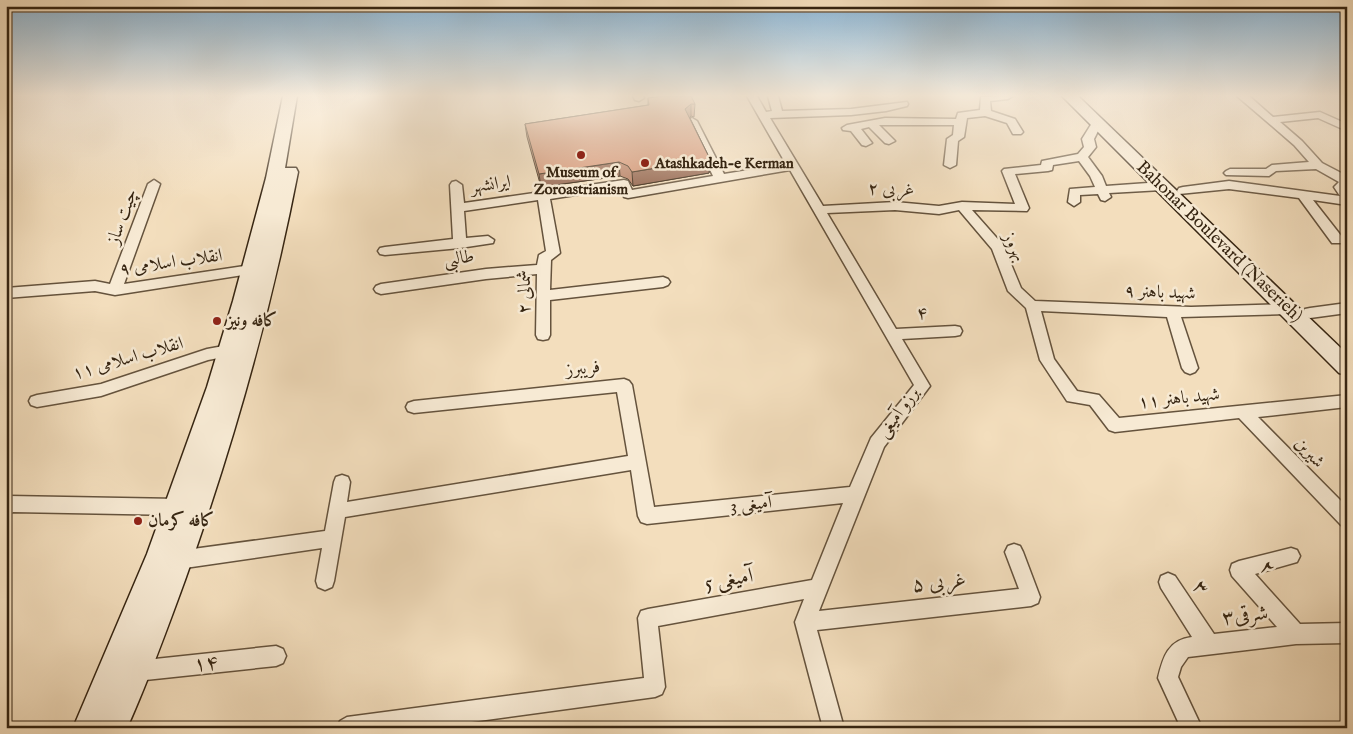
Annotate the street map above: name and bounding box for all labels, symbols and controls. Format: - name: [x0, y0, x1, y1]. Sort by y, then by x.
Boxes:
- marker: Museum of Zoroastrianism: [575, 149, 587, 161]
- place label: Atashkadeh-e Kerman: [654, 154, 794, 173]
- street label: Bahonar Boulevard (Naserieh): [1131, 156, 1307, 328]
- marker: Atashkadeh-e Kerman: [639, 157, 651, 169]
- place label: Museum of Zoroastrianism: [534, 163, 628, 199]
- street label: ایرانشهر: [468, 171, 512, 199]
- street label: ۲ غربی: [867, 178, 915, 202]
- street label: چیت ساز: [102, 186, 144, 250]
- street label: بهروز: [996, 227, 1031, 266]
- street label: انقلاب اسلامی ۹: [118, 244, 224, 282]
- street label: طالبی: [442, 245, 476, 275]
- street label: ۲ شمالی: [514, 270, 537, 314]
- street label: شهید باهنر ۹: [1124, 280, 1196, 306]
- street label: ۴: [916, 302, 928, 326]
- place label: کافه ونیز: [225, 310, 278, 333]
- marker: کافه ونیز: [211, 315, 223, 327]
- street label: انقلاب اسلامی ۱۱: [70, 332, 186, 386]
- street label: فریبرز: [563, 356, 601, 382]
- street label: برزو آمیغی: [873, 383, 925, 443]
- street label: شهید باهنر ۱۱: [1137, 383, 1221, 415]
- street label: شیرین: [1289, 433, 1329, 473]
- street label: آمیغی 3: [729, 491, 775, 519]
- place label: کافه کرمان: [148, 510, 215, 533]
- marker: کافه کرمان: [132, 515, 144, 527]
- street label: ۲: [1253, 555, 1281, 581]
- street label: آمیغی 5: [703, 561, 758, 598]
- street label: ۵ غربی: [911, 567, 967, 599]
- street label: ۳: [1185, 575, 1215, 601]
- street label: شرقی۳: [1220, 600, 1270, 632]
- street label: ۱۴: [192, 649, 220, 679]

